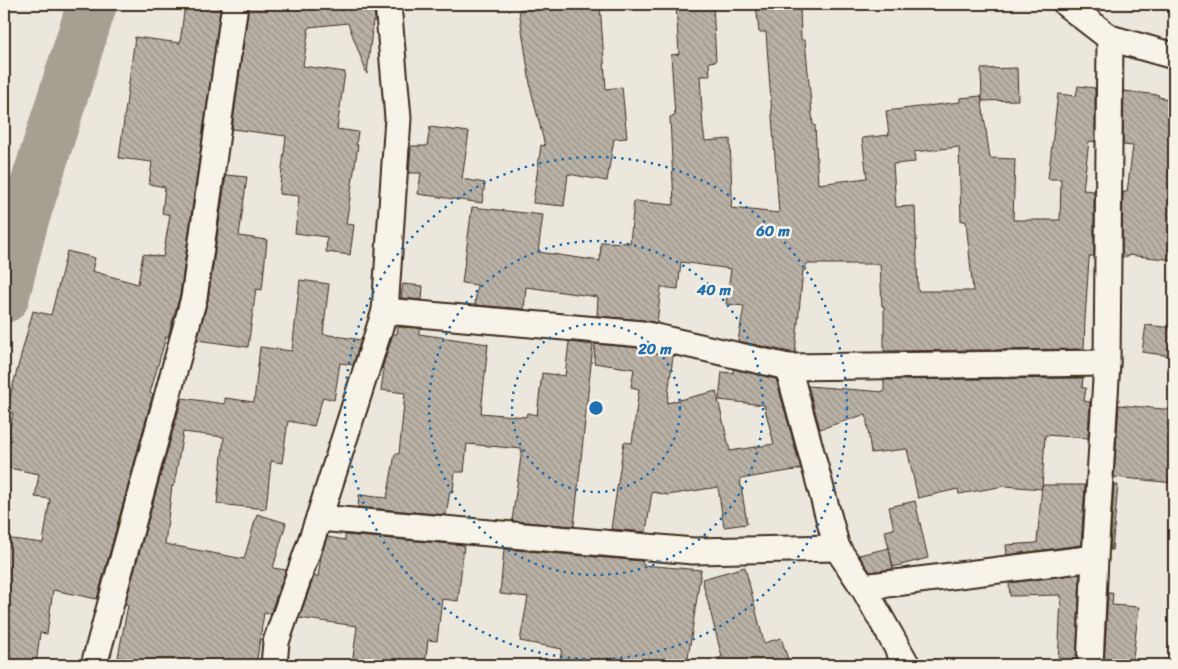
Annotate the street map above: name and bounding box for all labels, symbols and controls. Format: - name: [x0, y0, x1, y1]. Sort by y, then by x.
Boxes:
- text: 60 m: [755, 218, 790, 244]
- text: 40 m: [696, 277, 732, 303]
- text: 20 m: [637, 336, 672, 362]
- centre of rings: [587, 399, 605, 417]

